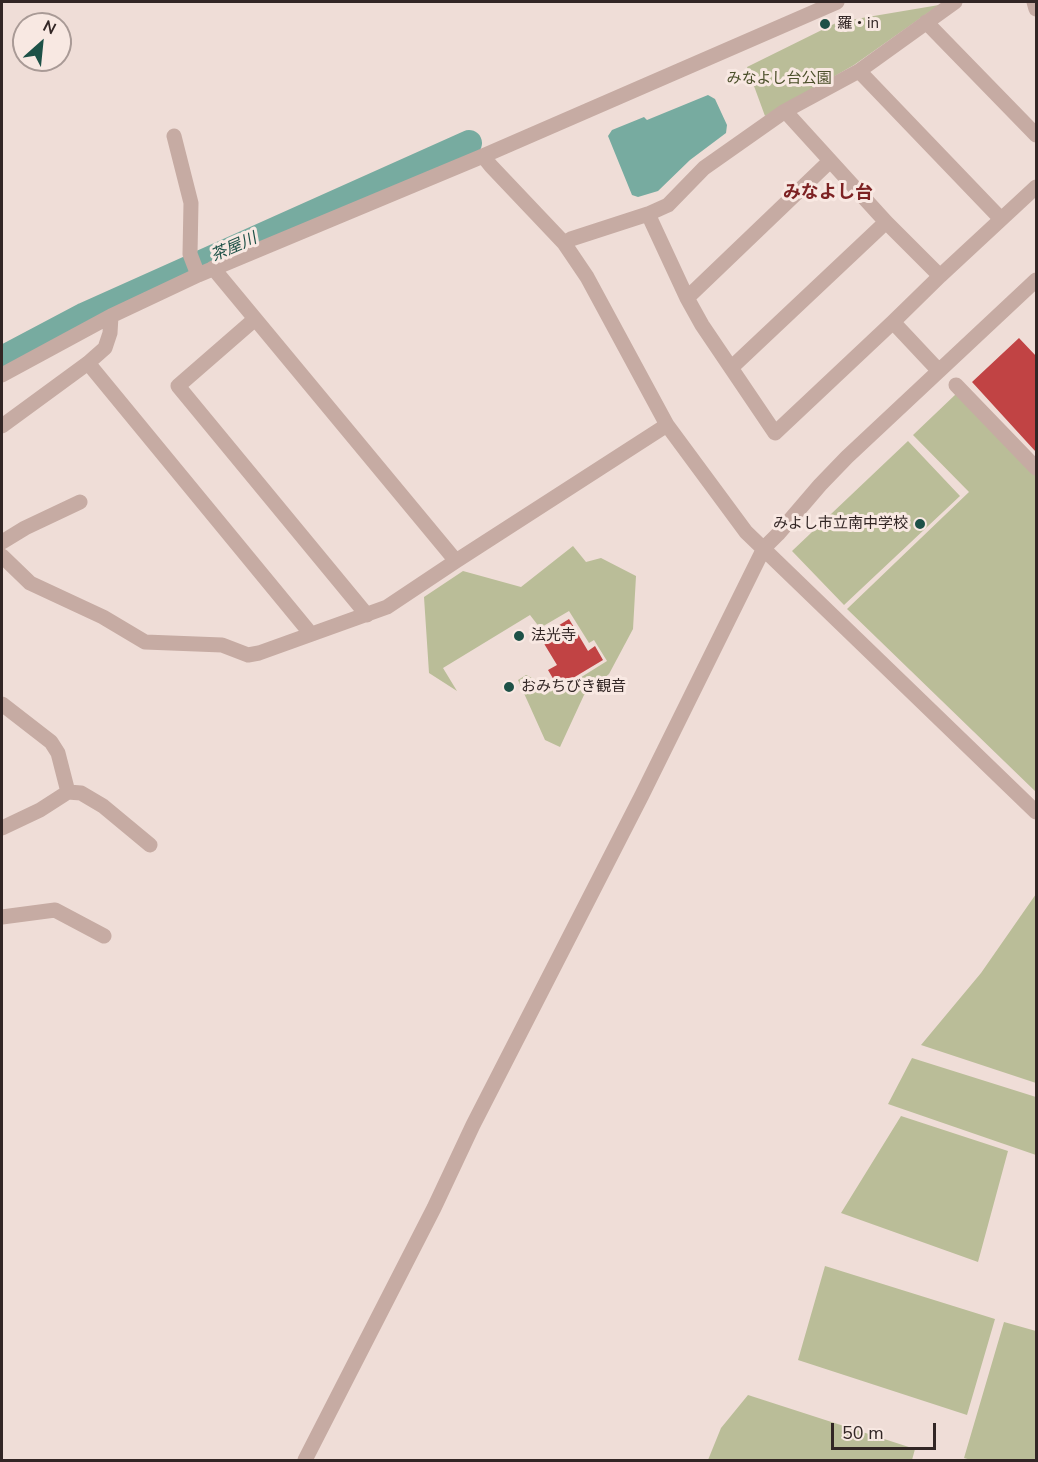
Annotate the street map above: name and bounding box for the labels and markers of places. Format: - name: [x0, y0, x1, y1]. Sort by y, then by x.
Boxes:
- place label: 羅・in: [837, 15, 879, 33]
- marker: 羅・in: [818, 17, 832, 31]
- place label: みよし市立南中学校: [773, 515, 908, 533]
- marker: みよし市立南中学校: [913, 517, 927, 531]
- place label: 法光寺: [531, 627, 576, 645]
- marker: 法光寺: [512, 629, 526, 643]
- place label: おみちびき観音: [521, 678, 626, 696]
- marker: おみちびき観音: [502, 680, 516, 694]

